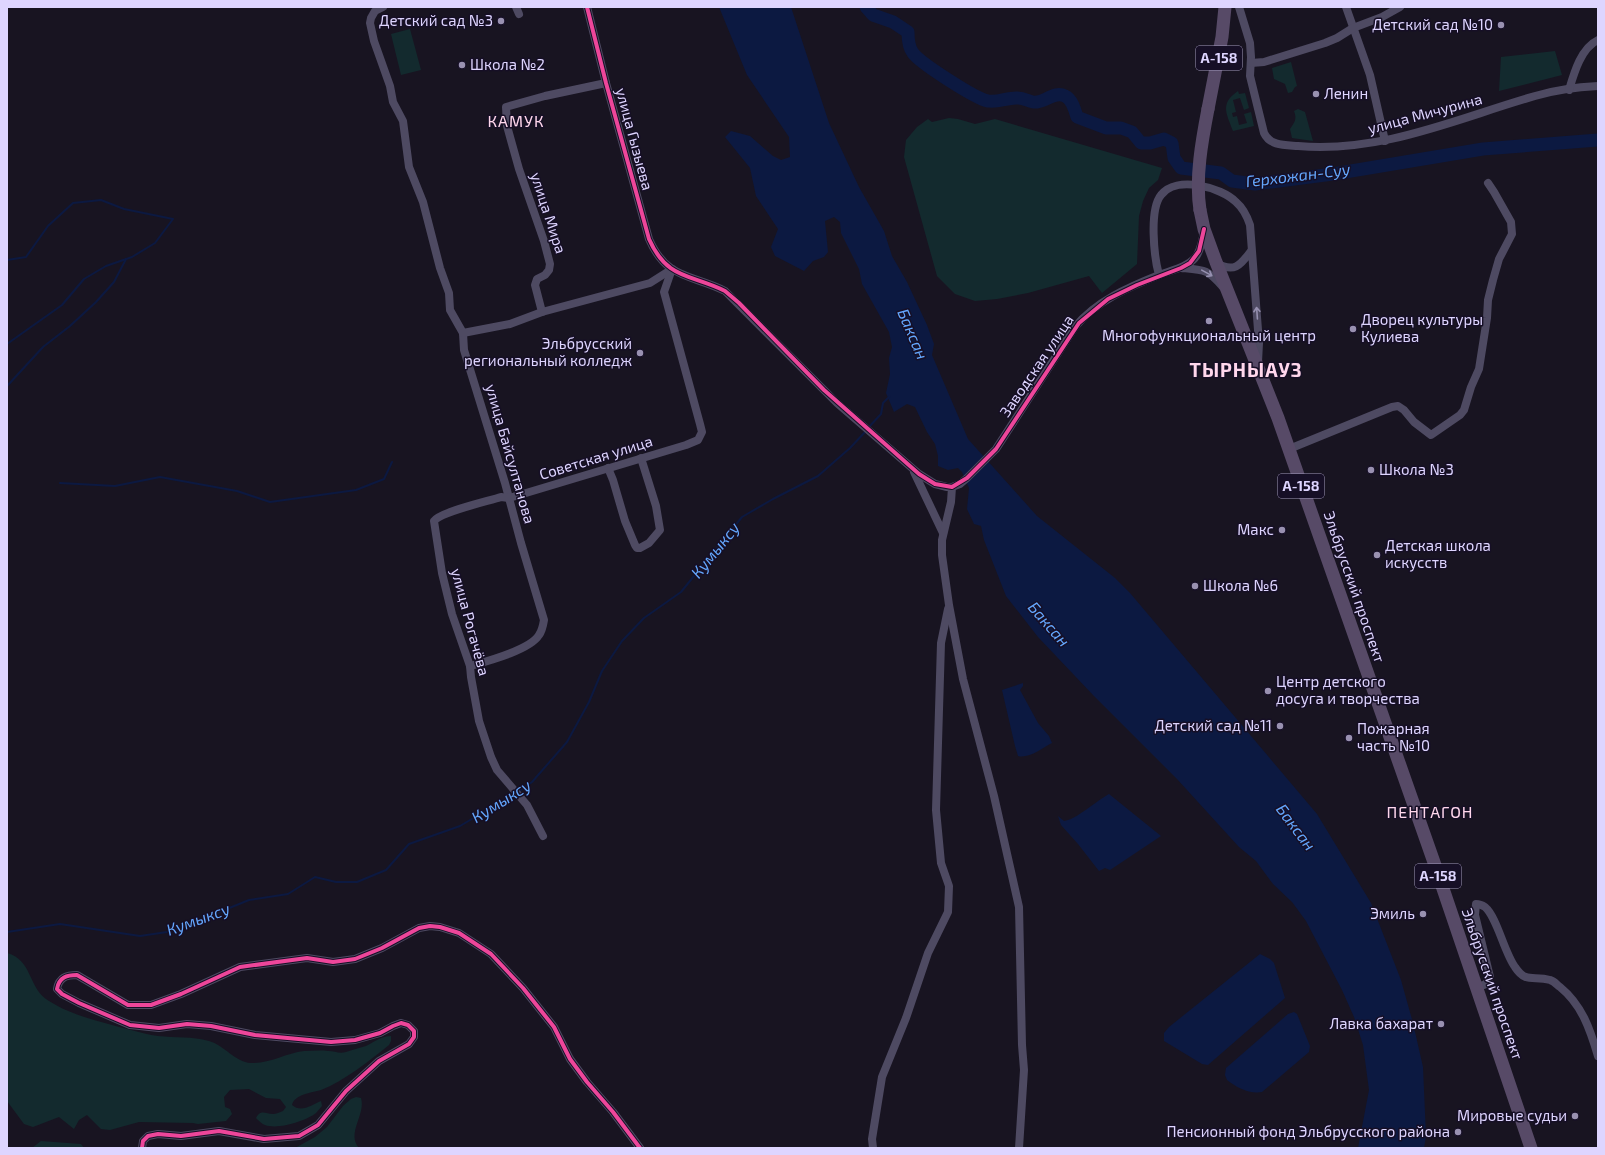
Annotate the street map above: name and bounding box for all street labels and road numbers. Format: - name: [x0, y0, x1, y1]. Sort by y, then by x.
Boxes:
- road number: А-158: [1196, 46, 1242, 70]
- street label: улица Гызыева: [612, 86, 657, 192]
- street label: улица Мичурина: [1366, 89, 1484, 138]
- street label: улица Мира: [526, 170, 571, 256]
- street label: Заводская улица: [995, 311, 1078, 420]
- street label: улица Байсултанова: [481, 382, 539, 526]
- street label: Советская улица: [537, 431, 655, 484]
- road number: А-158: [1278, 474, 1324, 498]
- street label: Эльбрусский проспект: [1320, 509, 1389, 665]
- street label: улица Рогачёва: [447, 566, 494, 678]
- road number: А-158: [1415, 864, 1461, 888]
- street label: Эльбрусский проспект: [1458, 906, 1527, 1062]

